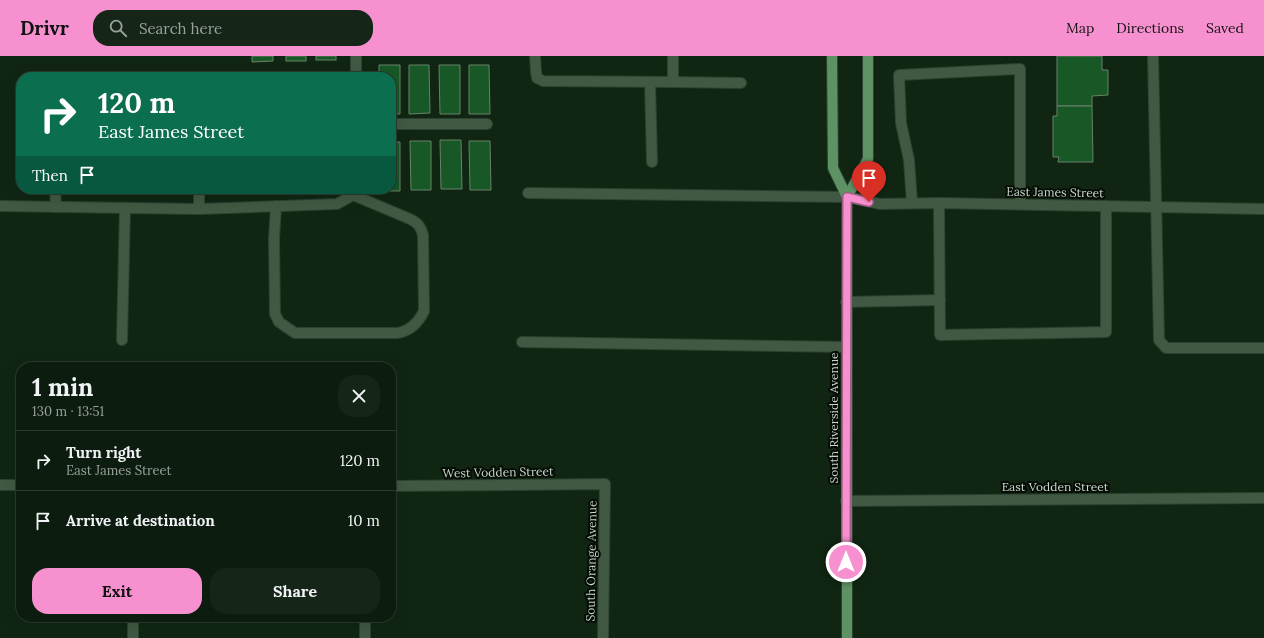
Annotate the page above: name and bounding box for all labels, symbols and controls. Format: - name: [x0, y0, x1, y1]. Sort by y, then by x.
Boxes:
- search box: [93, 10, 373, 46]
- text: Drivr: [20, 16, 69, 40]
- icon: search: [107, 17, 129, 39]
- text: Search here: [139, 19, 222, 38]
- text: Map: [1066, 19, 1094, 37]
- text: Directions: [1116, 19, 1184, 37]
- text: Saved: [1206, 19, 1244, 37]
- text: 120 m: [98, 85, 175, 121]
- icon: right: [32, 88, 84, 140]
- text: East James Street: [98, 120, 244, 143]
- pin: [852, 161, 886, 202]
- icon: arrive: [76, 164, 98, 186]
- text: Then: [32, 166, 68, 185]
- icon: arrive: [858, 167, 880, 189]
- street label: East James Street: [1006, 184, 1104, 200]
- street label: South Riverside Avenue: [826, 352, 841, 484]
- text: 1 min: [32, 372, 93, 403]
- button: close: [338, 375, 380, 417]
- text: 130 m · 13:51: [32, 403, 104, 420]
- text: Turn right: [66, 443, 142, 462]
- icon: right: [32, 450, 54, 472]
- text: 120 m: [340, 451, 380, 470]
- text: East James Street: [66, 462, 172, 479]
- street label: West Vodden Street: [442, 464, 554, 480]
- street label: East Vodden Street: [1002, 479, 1109, 494]
- street label: South Orange Avenue: [582, 500, 600, 622]
- icon: arrive: [32, 510, 54, 532]
- text: Arrive at destination: [66, 511, 215, 530]
- text: 10 m: [348, 511, 380, 530]
- position arrow: [825, 541, 867, 583]
- button: Exit: [32, 568, 202, 614]
- button: Share: [210, 568, 380, 614]

